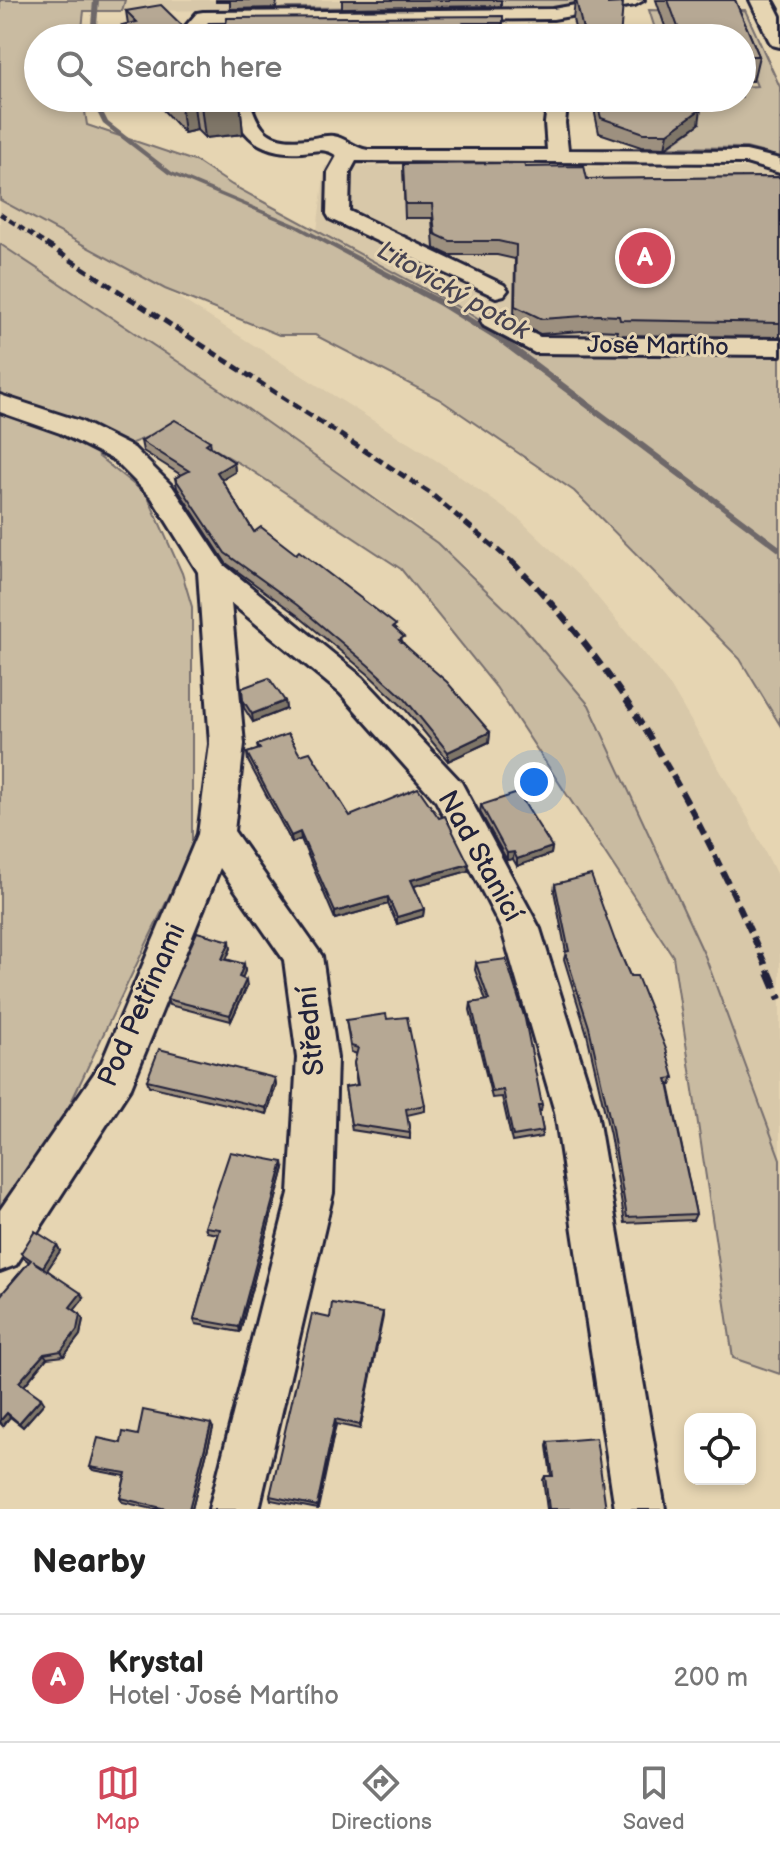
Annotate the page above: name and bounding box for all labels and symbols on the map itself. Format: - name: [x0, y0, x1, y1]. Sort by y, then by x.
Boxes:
- pin: A: [619, 228, 671, 288]
- water label: Litovický potok: [372, 235, 536, 348]
- street label: José Martího: [587, 330, 729, 362]
- your location: [514, 762, 554, 802]
- street label: Nad Stanicí: [431, 785, 530, 927]
- street label: Pod Petřinami: [91, 918, 193, 1092]
- street label: Střední: [291, 985, 331, 1077]

